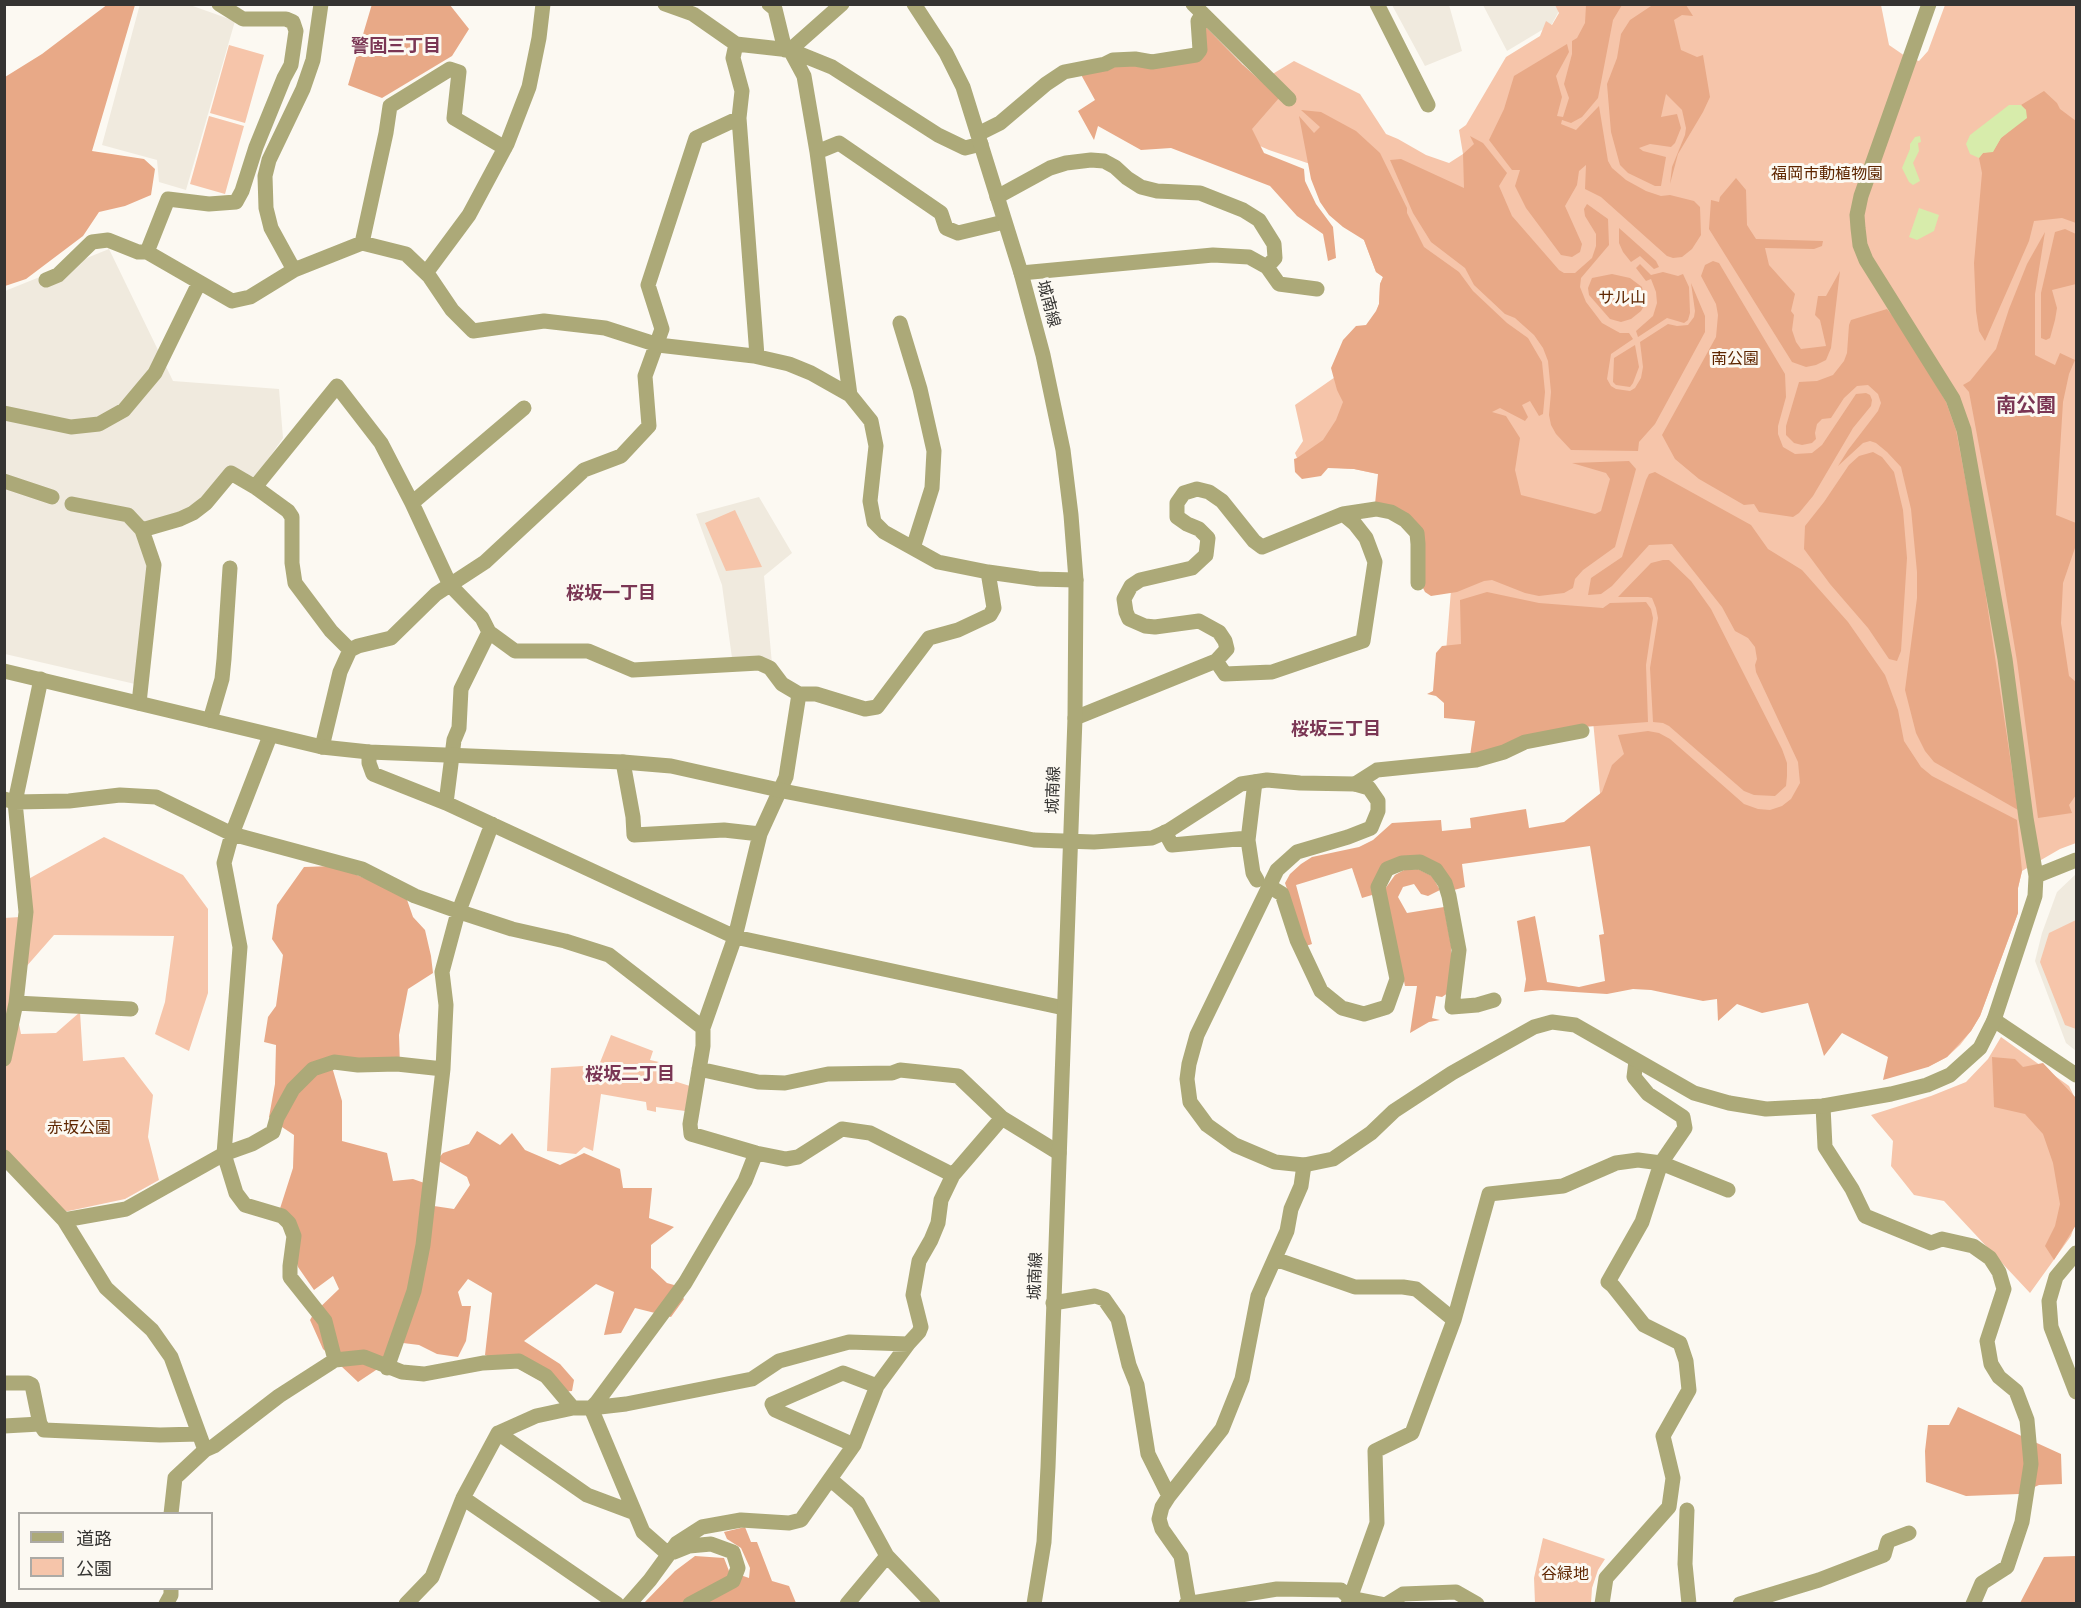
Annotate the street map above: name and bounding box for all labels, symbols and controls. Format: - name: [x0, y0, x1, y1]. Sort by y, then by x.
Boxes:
- district label: 警固三丁目: [351, 36, 441, 58]
- park label: 福岡市動植物園: [1771, 165, 1883, 185]
- street label: 城南線: [1033, 278, 1063, 330]
- park label: サル山: [1598, 289, 1646, 309]
- park label: 南公園: [1711, 350, 1759, 370]
- district label: 南公園: [1996, 394, 2056, 418]
- district label: 桜坂一丁目: [566, 583, 656, 605]
- district label: 桜坂三丁目: [1291, 719, 1381, 741]
- street label: 城南線: [1044, 766, 1064, 814]
- district label: 桜坂二丁目: [585, 1064, 675, 1086]
- park label: 赤坂公園: [47, 1119, 111, 1139]
- street label: 城南線: [1026, 1252, 1046, 1300]
- legend: [18, 1512, 213, 1590]
- text: 道路: [76, 1529, 112, 1549]
- text: 公園: [76, 1559, 112, 1579]
- park label: 谷緑地: [1541, 1565, 1589, 1585]

